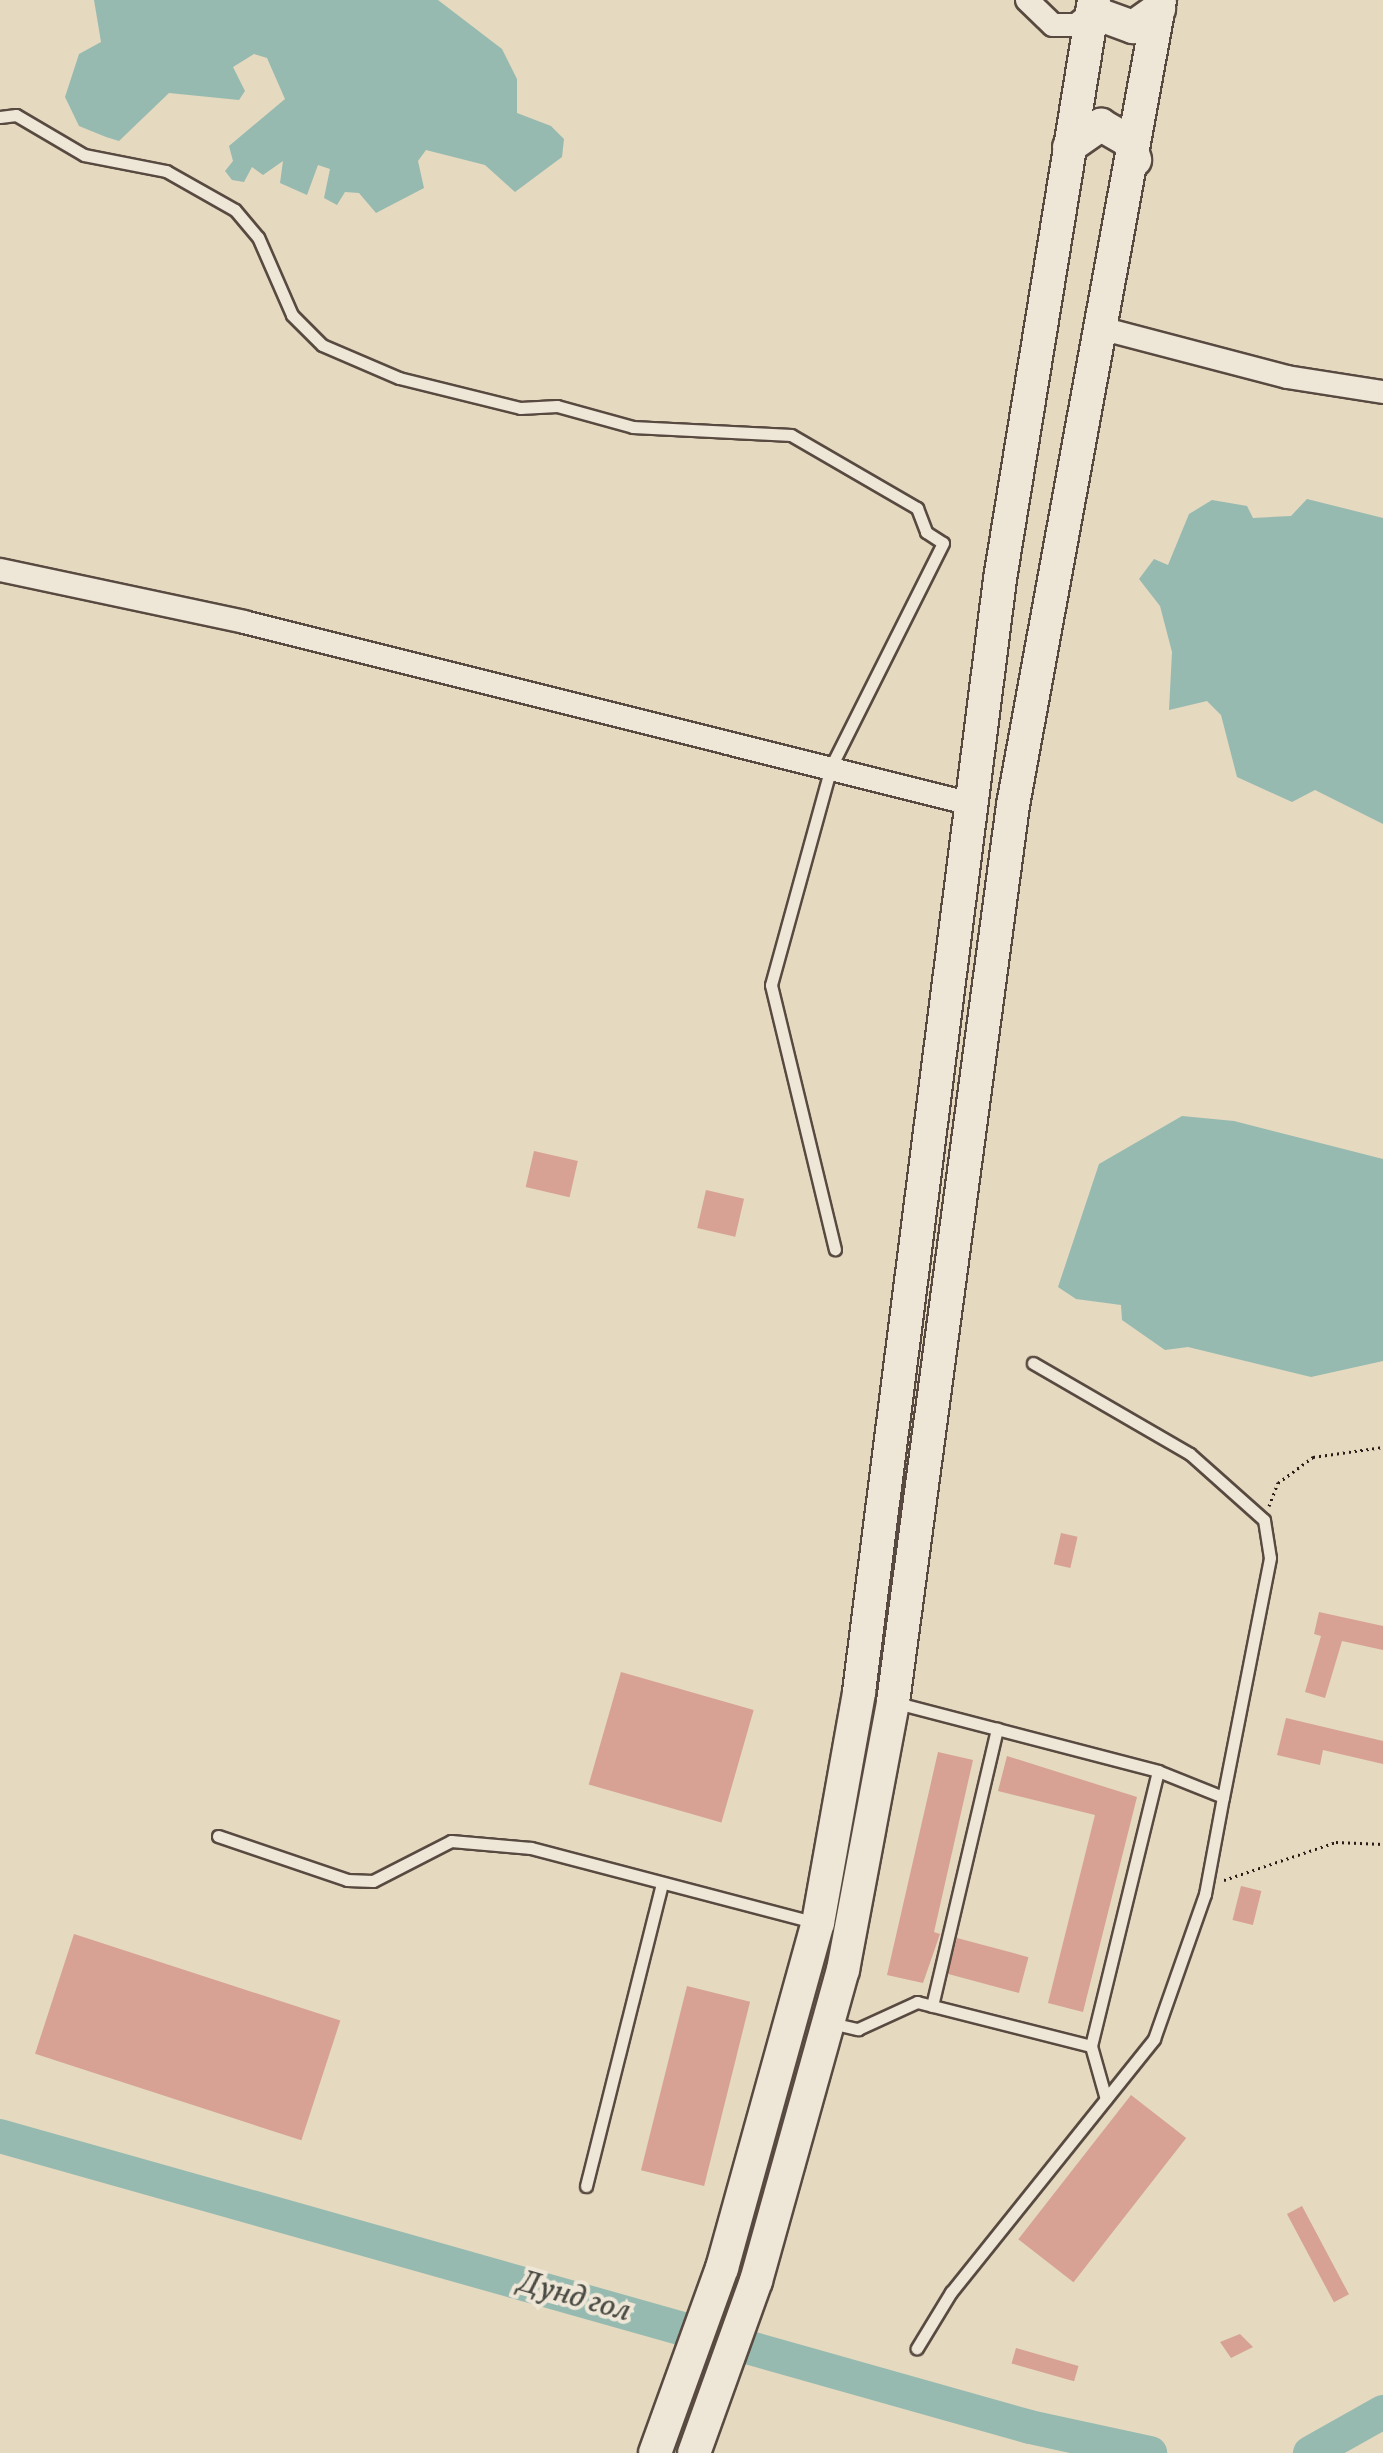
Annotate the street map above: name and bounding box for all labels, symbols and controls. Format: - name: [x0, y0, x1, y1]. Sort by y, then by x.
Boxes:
- water label: Дунд гол: [513, 2264, 635, 2332]

